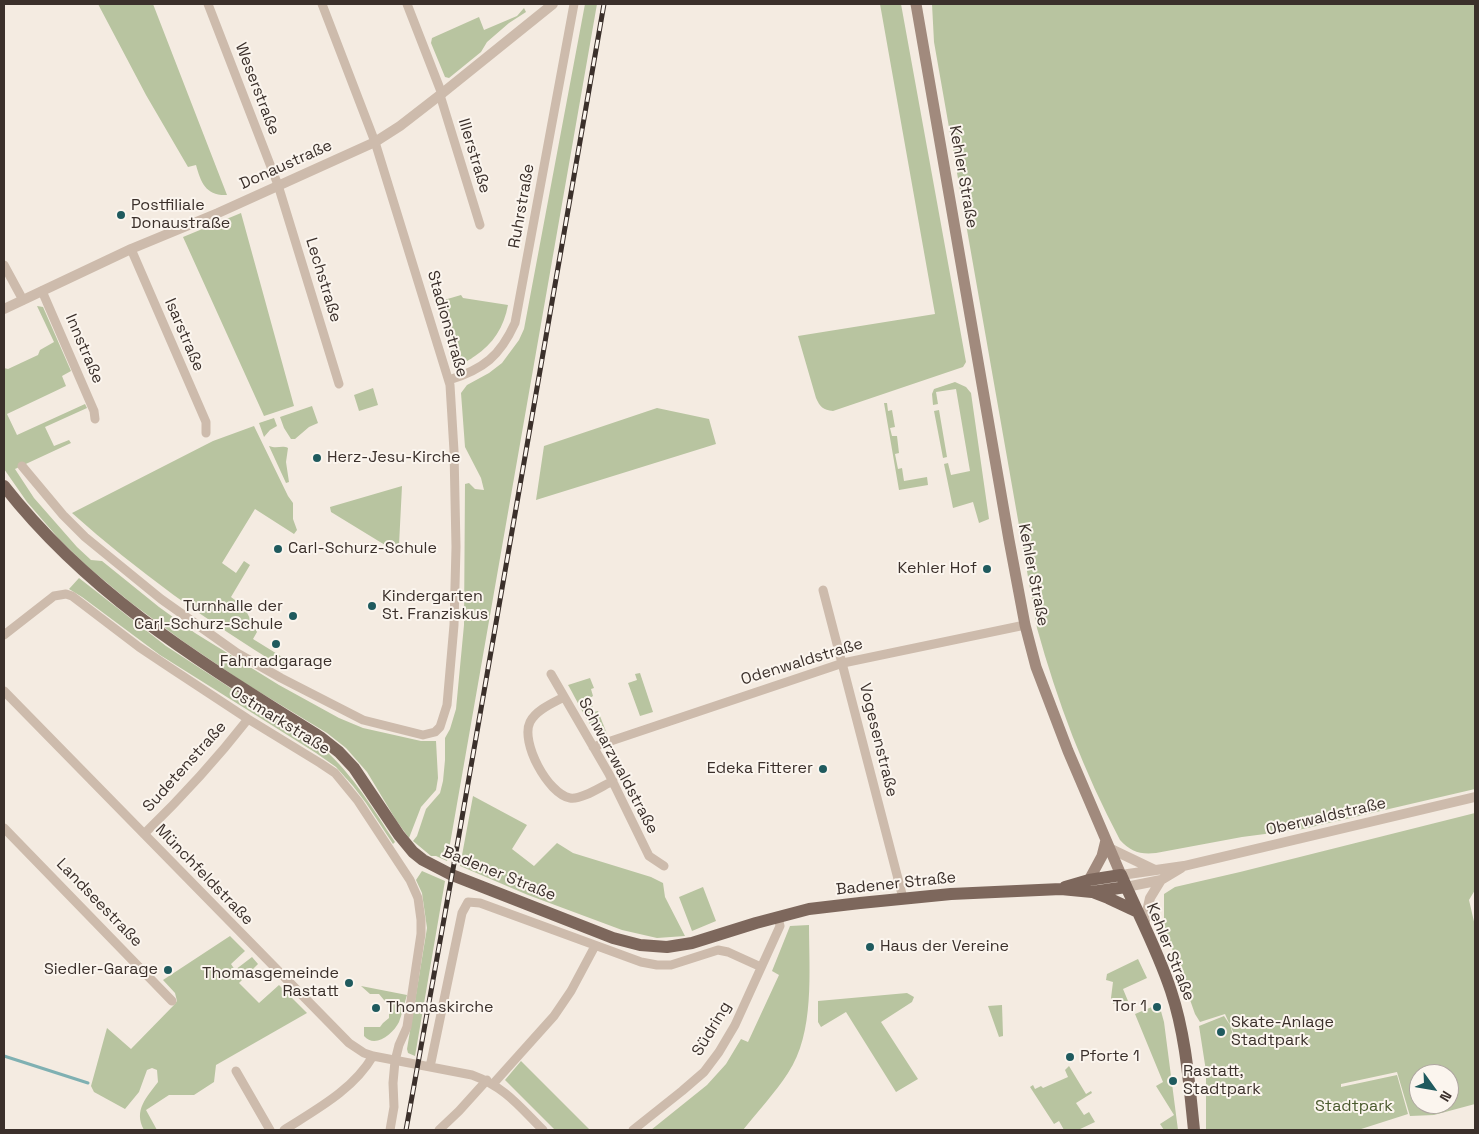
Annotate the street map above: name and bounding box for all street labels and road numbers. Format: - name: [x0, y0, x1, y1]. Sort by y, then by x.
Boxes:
- street label: Weserstraße: [231, 40, 283, 138]
- street label: Illerstraße: [454, 116, 494, 196]
- street label: Kehler Straße: [945, 124, 981, 230]
- street label: Donaustraße: [237, 136, 335, 194]
- street label: Ruhrstraße: [505, 162, 539, 250]
- street label: Lechstraße: [301, 235, 345, 325]
- street label: Stadionstraße: [423, 268, 471, 380]
- street label: Isarstraße: [160, 296, 208, 374]
- street label: Innstraße: [61, 311, 107, 387]
- street label: Kehler Straße: [1014, 522, 1052, 628]
- street label: Odenwaldstraße: [739, 634, 865, 690]
- street label: Vogesenstraße: [855, 681, 901, 799]
- street label: Ostmarkstraße: [227, 683, 333, 759]
- street label: Schwarzwaldstraße: [574, 695, 662, 837]
- street label: Sudetenstraße: [139, 718, 231, 816]
- street label: Oberwaldstraße: [1264, 794, 1388, 840]
- street label: Münchfeldstraße: [151, 820, 257, 930]
- street label: Badener Straße: [440, 843, 558, 905]
- street label: Landseestraße: [52, 855, 146, 951]
- street label: Badener Straße: [835, 868, 957, 900]
- street label: Kehler Straße: [1142, 900, 1198, 1004]
- street label: Südring: [688, 998, 736, 1060]

